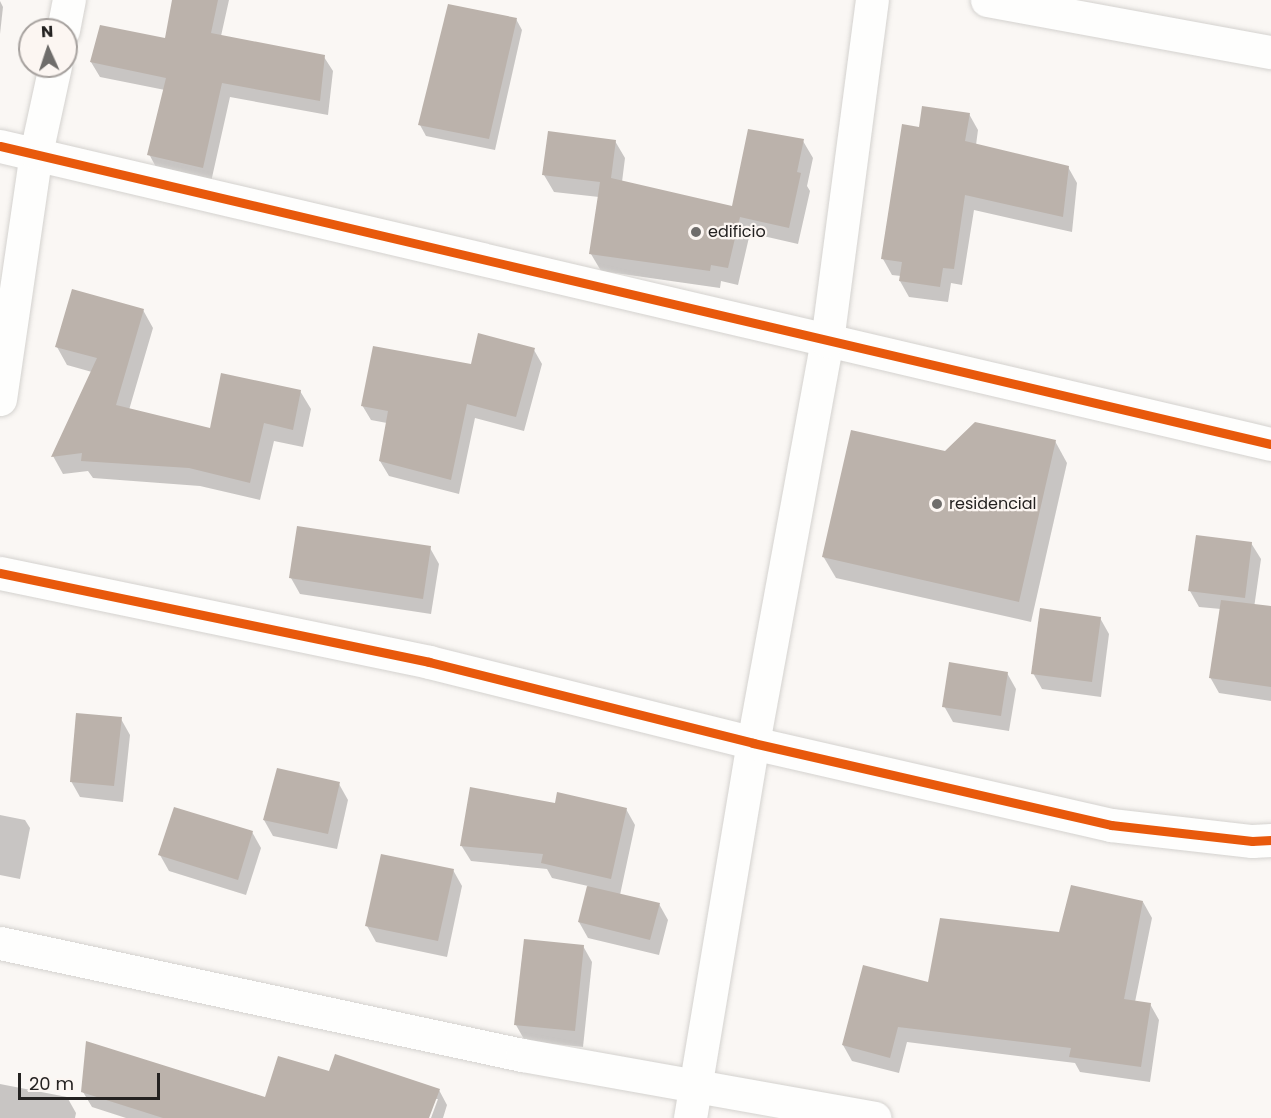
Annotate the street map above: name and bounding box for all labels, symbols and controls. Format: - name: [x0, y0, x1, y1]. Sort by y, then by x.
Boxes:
- north arrow: [18, 18, 78, 78]
- text: N: [41, 20, 54, 43]
- place label: edificio: [708, 222, 766, 242]
- marker: edificio: [689, 225, 703, 239]
- place label: residencial: [949, 494, 1037, 514]
- marker: residencial: [930, 497, 944, 511]
- scale bar: [21, 1061, 164, 1099]
- text: 20 m: [29, 1071, 74, 1096]

